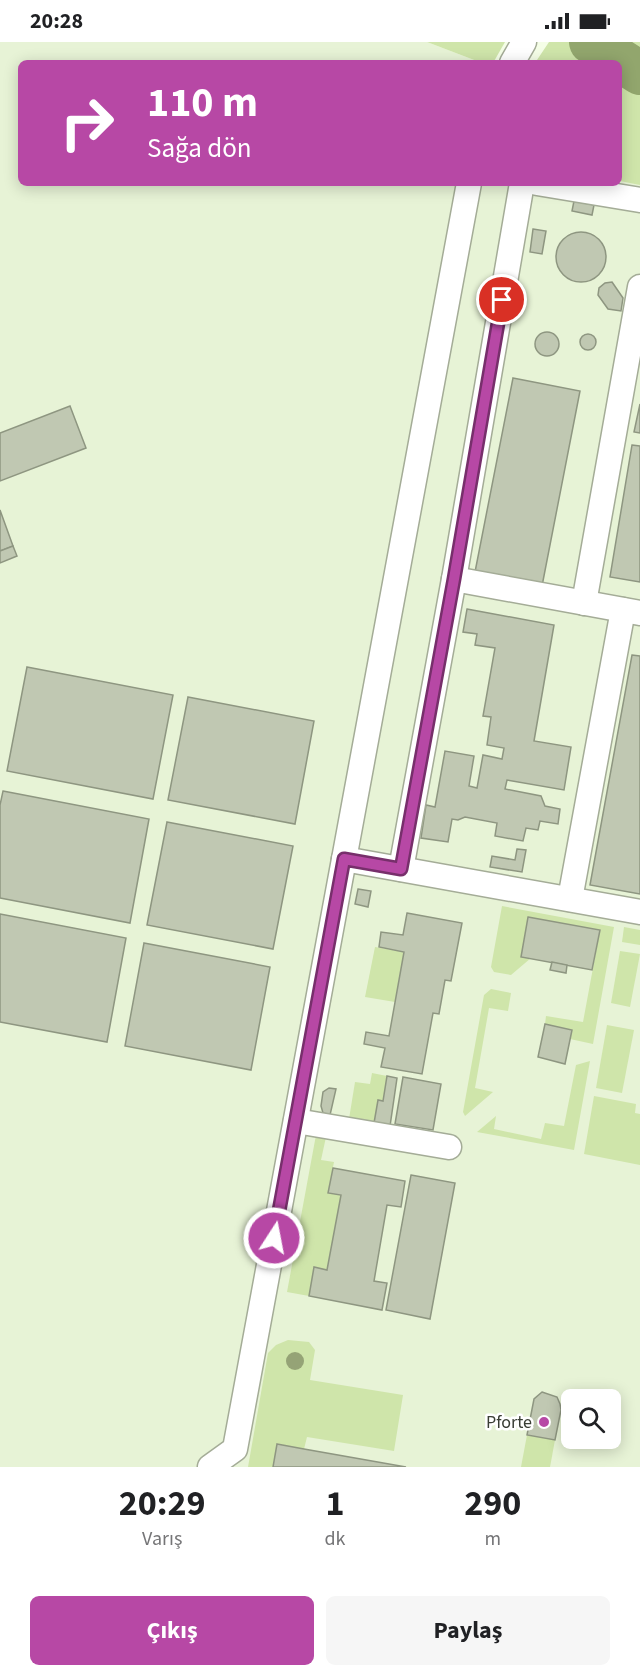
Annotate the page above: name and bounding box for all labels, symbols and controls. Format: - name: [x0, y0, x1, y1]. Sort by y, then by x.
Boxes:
- text: 20:28: [30, 5, 83, 37]
- text: 110 m: [147, 73, 258, 133]
- icon: right: [48, 84, 126, 162]
- text: Sağa dön: [147, 129, 252, 168]
- pin: [476, 274, 527, 325]
- icon: arrive: [485, 283, 518, 316]
- position arrow: [242, 1206, 306, 1270]
- map controls: [561, 1389, 621, 1449]
- button: search: [561, 1389, 621, 1449]
- place label: Pforte: [486, 1410, 532, 1435]
- marker: Pforte: [537, 1415, 551, 1429]
- text: 20:29: [119, 1478, 206, 1529]
- text: 1: [325, 1478, 344, 1529]
- text: 290: [464, 1478, 521, 1529]
- text: Varış: [142, 1525, 182, 1553]
- text: dk: [324, 1525, 345, 1553]
- text: m: [484, 1525, 501, 1553]
- button: Çıkış: [30, 1596, 314, 1665]
- button: Paylaş: [326, 1596, 610, 1665]

